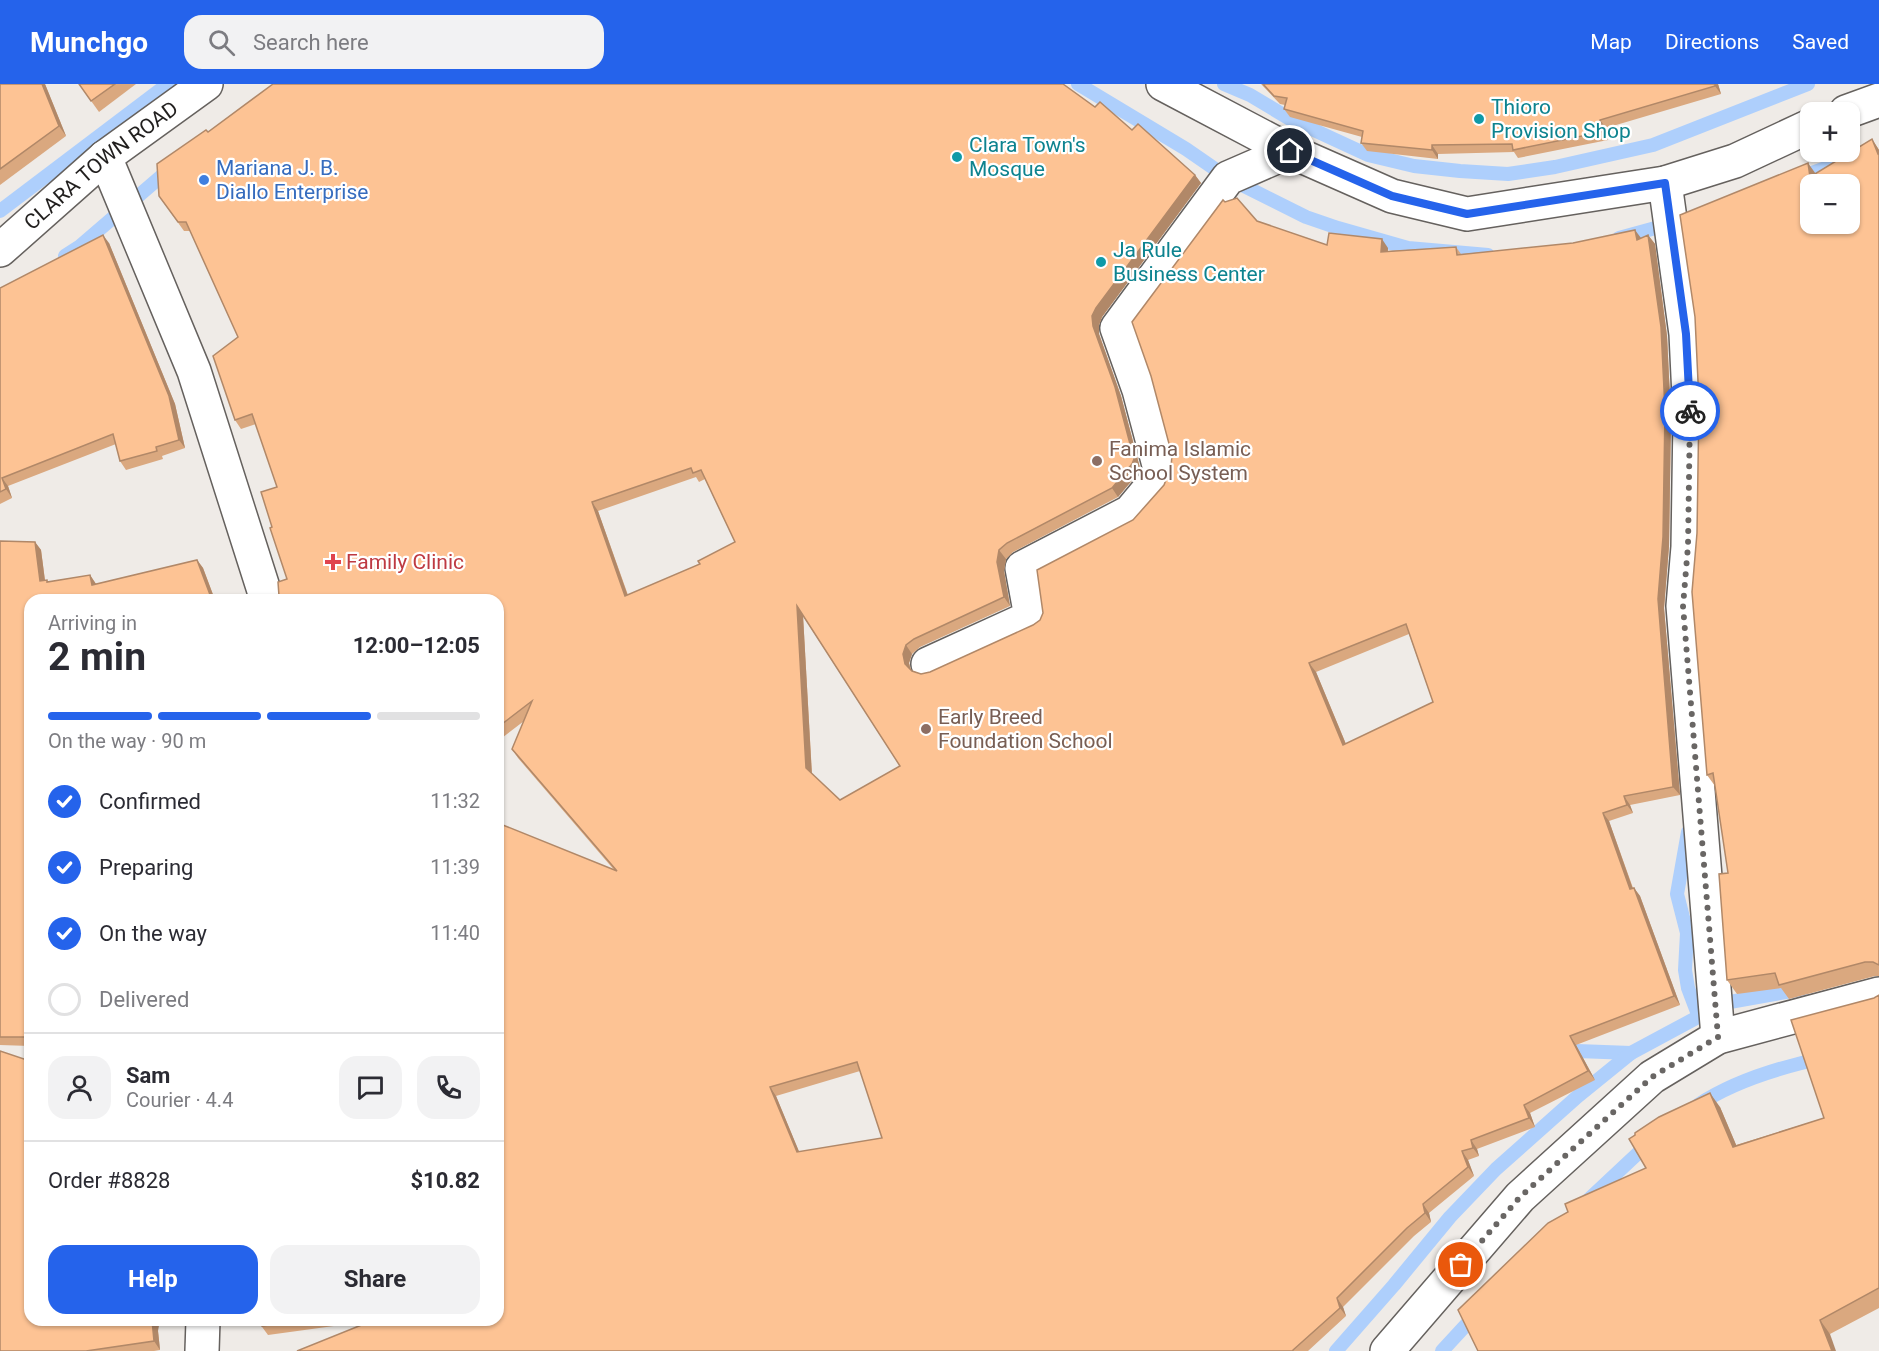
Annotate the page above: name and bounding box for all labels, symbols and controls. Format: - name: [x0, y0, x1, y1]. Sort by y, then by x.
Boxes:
- search box: [184, 15, 604, 69]
- text: Munchgo: [30, 26, 148, 59]
- icon: search: [205, 26, 238, 59]
- text: Search here: [253, 30, 369, 55]
- text: Map: [1590, 30, 1632, 54]
- text: Directions: [1665, 30, 1759, 54]
- text: Saved: [1792, 30, 1849, 54]
- place label: Thioro Provision Shop: [1491, 95, 1631, 143]
- street label: CLARA TOWN ROAD: [20, 96, 183, 235]
- map controls: [1800, 102, 1860, 234]
- button: +: [1800, 102, 1860, 162]
- marker: Thioro Provision Shop: [1472, 112, 1486, 126]
- pin: [1264, 125, 1315, 176]
- place label: Clara Town's Mosque: [969, 133, 1086, 181]
- icon: home: [1273, 134, 1306, 167]
- marker: Clara Town's Mosque: [950, 150, 964, 164]
- place label: Mariana J. B. Diallo Enterprise: [216, 156, 368, 204]
- marker: Mariana J. B. Diallo Enterprise: [197, 173, 211, 187]
- button: −: [1800, 174, 1860, 234]
- place label: Ja Rule Business Center: [1113, 238, 1265, 286]
- marker: Ja Rule Business Center: [1094, 255, 1108, 269]
- courier: [1660, 381, 1720, 441]
- icon: bike: [1674, 395, 1707, 428]
- place label: Fanima Islamic School System: [1109, 437, 1251, 485]
- marker: Fanima Islamic School System: [1090, 454, 1104, 468]
- place label: Family Clinic: [346, 550, 464, 574]
- marker: Family Clinic: [324, 553, 342, 571]
- text: Arriving in: [48, 611, 137, 635]
- text: 12:00–12:05: [353, 633, 480, 658]
- text: 2 min: [48, 634, 146, 680]
- place label: Early Breed Foundation School: [938, 705, 1113, 753]
- marker: Early Breed Foundation School: [919, 722, 933, 736]
- text: On the way · 90 m: [48, 729, 206, 753]
- icon: check: [48, 785, 81, 818]
- text: Confirmed: [99, 789, 201, 814]
- text: 11:32: [430, 789, 480, 813]
- icon: check: [48, 851, 81, 884]
- text: Preparing: [99, 855, 193, 880]
- text: 11:39: [430, 855, 480, 879]
- icon: check: [48, 917, 81, 950]
- text: On the way: [99, 921, 207, 946]
- text: 11:40: [430, 921, 480, 945]
- text: Delivered: [99, 987, 189, 1012]
- button: person: [48, 1056, 111, 1119]
- button: chat: [339, 1056, 402, 1119]
- button: phone: [417, 1056, 480, 1119]
- text: Sam: [126, 1063, 170, 1088]
- text: Courier · 4.4: [126, 1088, 233, 1112]
- text: Order #8828: [48, 1168, 170, 1193]
- text: $10.82: [411, 1168, 480, 1193]
- pin: [1435, 1239, 1486, 1290]
- button: Help: [48, 1245, 258, 1314]
- button: Share: [270, 1245, 480, 1314]
- icon: bag: [1444, 1248, 1477, 1281]

